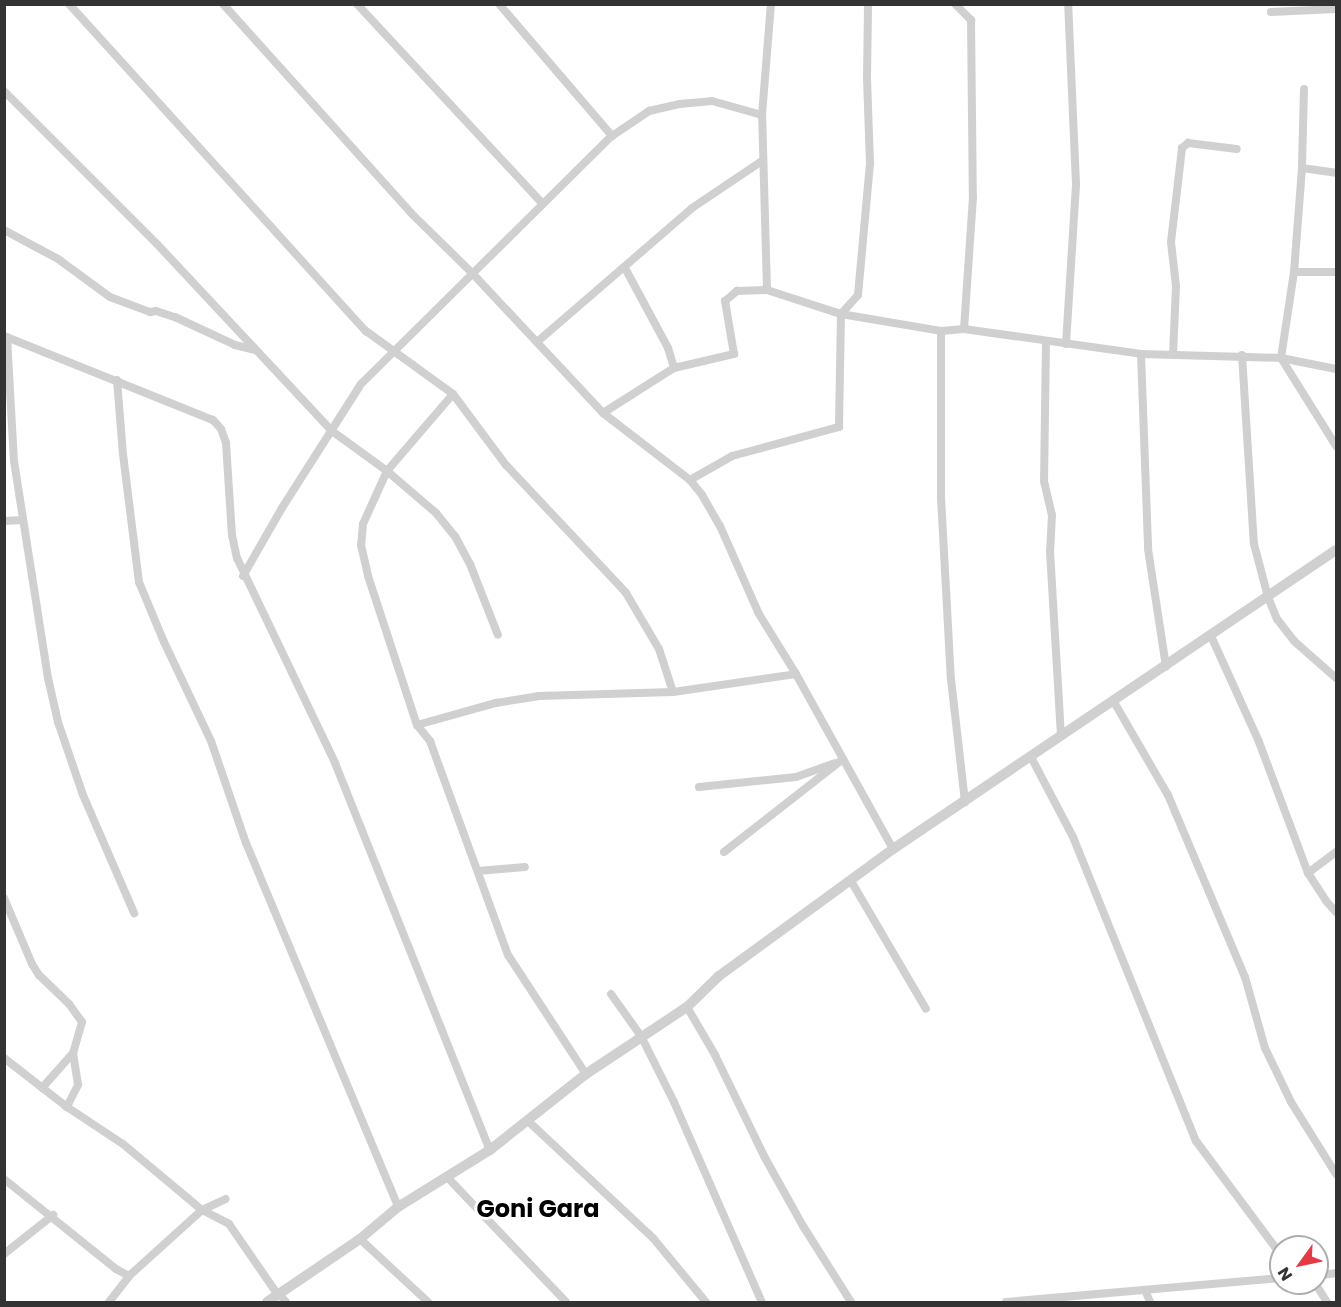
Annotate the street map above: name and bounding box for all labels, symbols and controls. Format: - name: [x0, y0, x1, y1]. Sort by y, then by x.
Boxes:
- district label: Goni Gara: [476, 1195, 600, 1223]
- north arrow: [1269, 1235, 1329, 1295]
- text: N: [1272, 1263, 1298, 1285]

